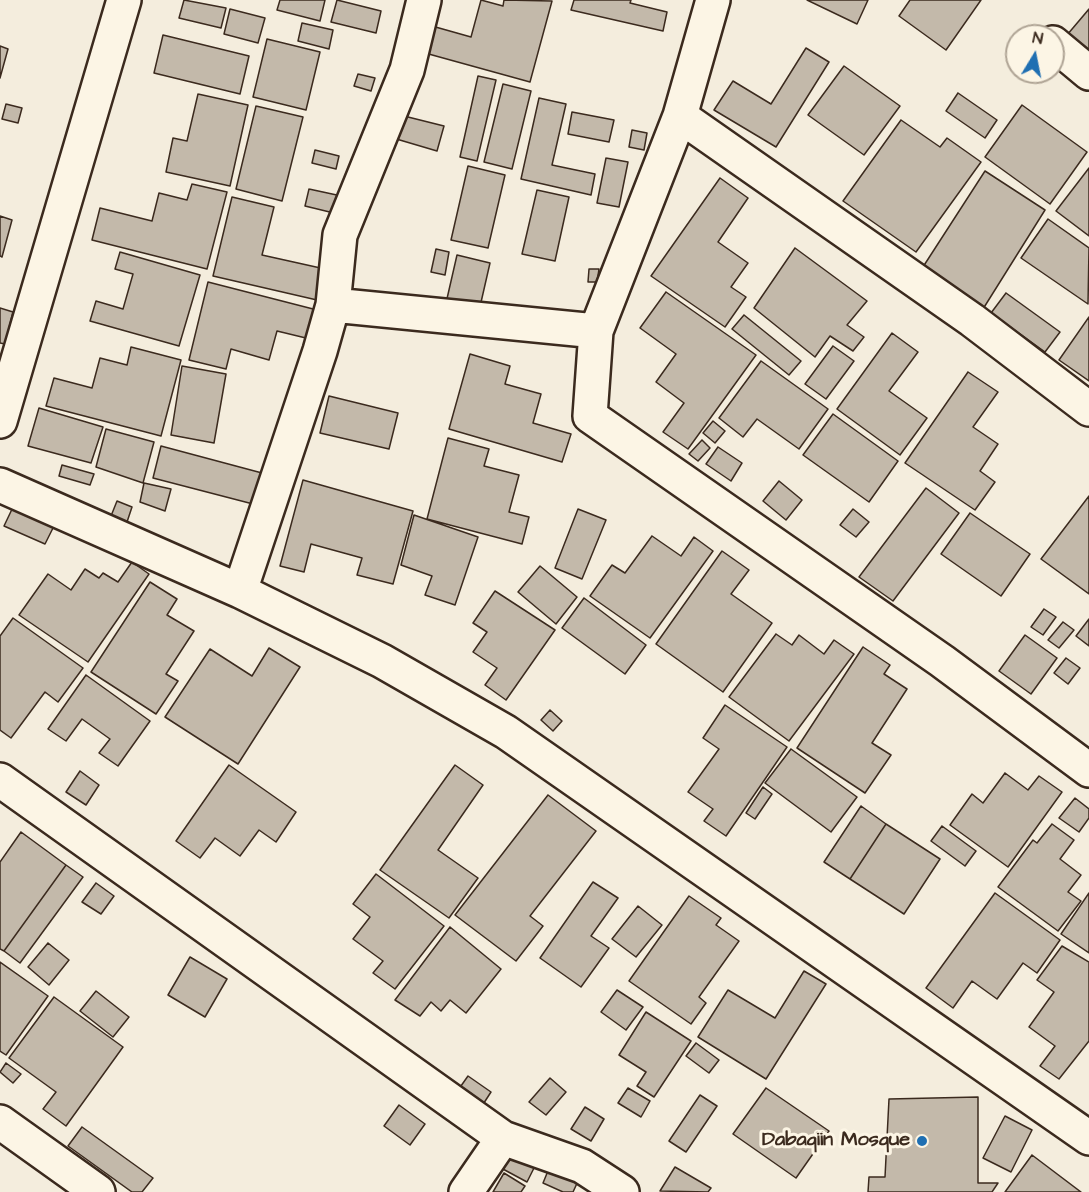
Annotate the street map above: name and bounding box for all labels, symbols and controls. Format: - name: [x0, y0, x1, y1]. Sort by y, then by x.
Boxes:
- north arrow: [1005, 24, 1065, 84]
- text: N: [1031, 27, 1045, 50]
- place label: Dabaqiin Mosque: [762, 1129, 910, 1153]
- marker: Dabaqiin Mosque: [915, 1134, 929, 1148]

